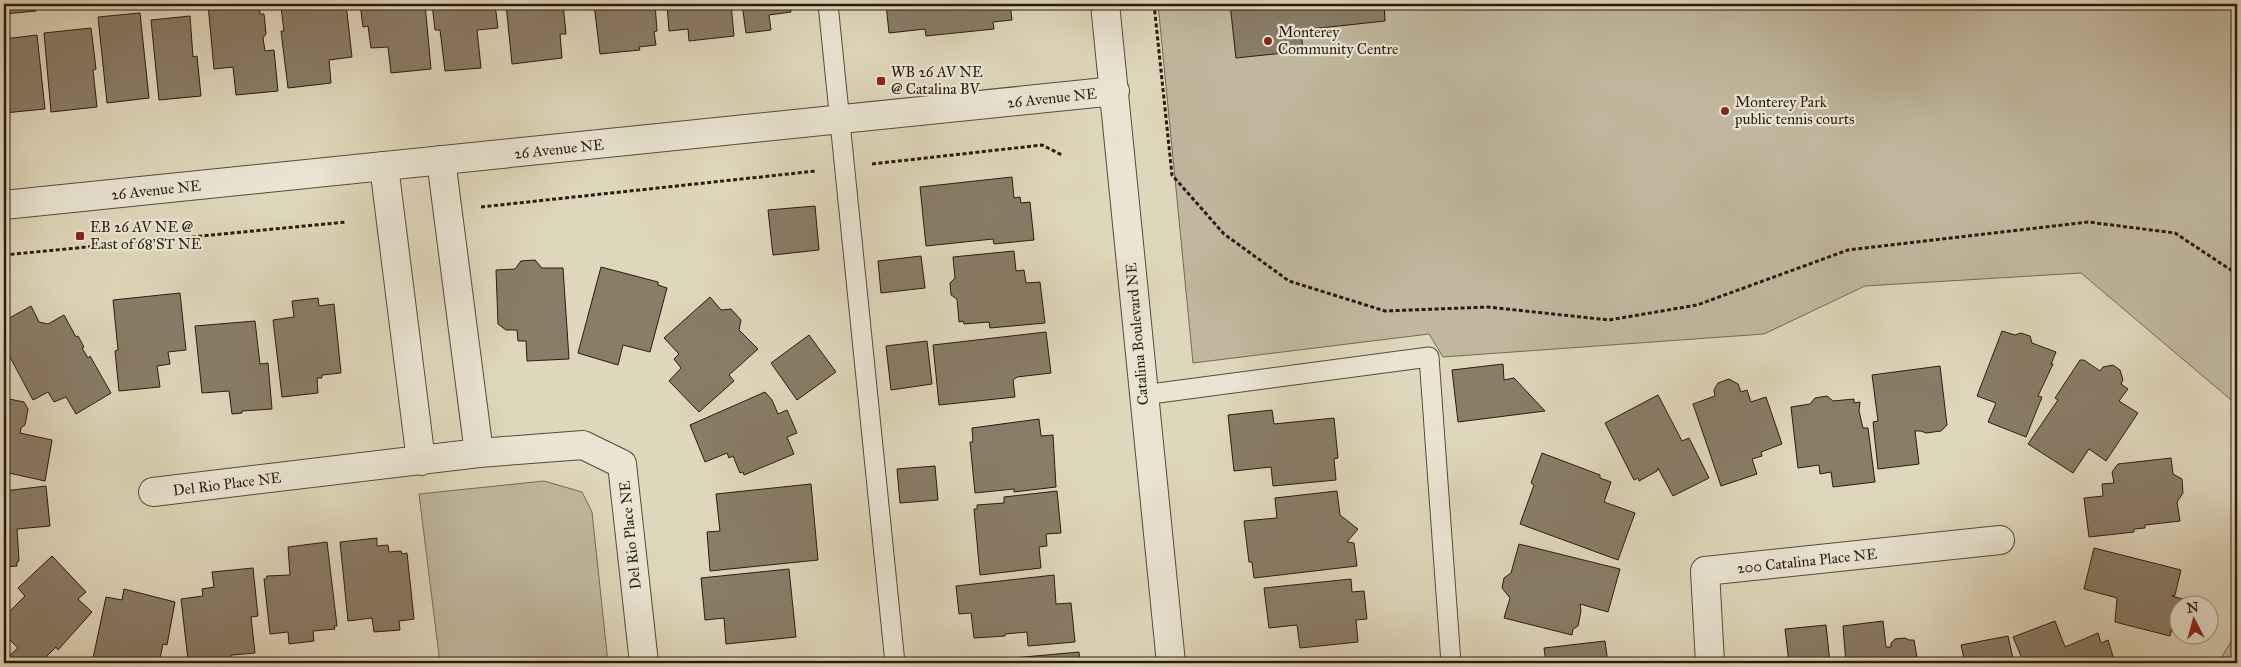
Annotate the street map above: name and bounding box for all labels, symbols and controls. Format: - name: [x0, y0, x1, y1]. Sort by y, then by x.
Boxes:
- place label: Monterey Community Centre: [1278, 23, 1398, 58]
- marker: Monterey Community Centre: [1262, 35, 1274, 47]
- place label: WB 26 AV NE @ Catalina BV: [891, 63, 983, 98]
- marker: WB 26 AV NE @ Catalina BV: [875, 75, 887, 87]
- street label: 26 Avenue NE: [1006, 84, 1098, 112]
- place label: Monterey Park public tennis courts: [1734, 93, 1854, 128]
- marker: Monterey Park public tennis courts: [1719, 105, 1731, 117]
- street label: 26 Avenue NE: [513, 135, 605, 163]
- street label: 26 Avenue NE: [110, 176, 202, 204]
- place label: EB 26 AV NE @ East of 68 ST NE: [90, 218, 202, 253]
- marker: EB 26 AV NE @ East of 68 ST NE: [74, 230, 86, 242]
- street label: Catalina Boulevard NE: [1122, 262, 1152, 406]
- street label: Del Rio Place NE: [172, 468, 283, 500]
- street label: Del Rio Place NE: [615, 480, 645, 590]
- street label: 200 Catalina Place NE: [1736, 545, 1878, 577]
- north arrow: [2168, 594, 2218, 644]
- text: N: [2186, 598, 2200, 617]

